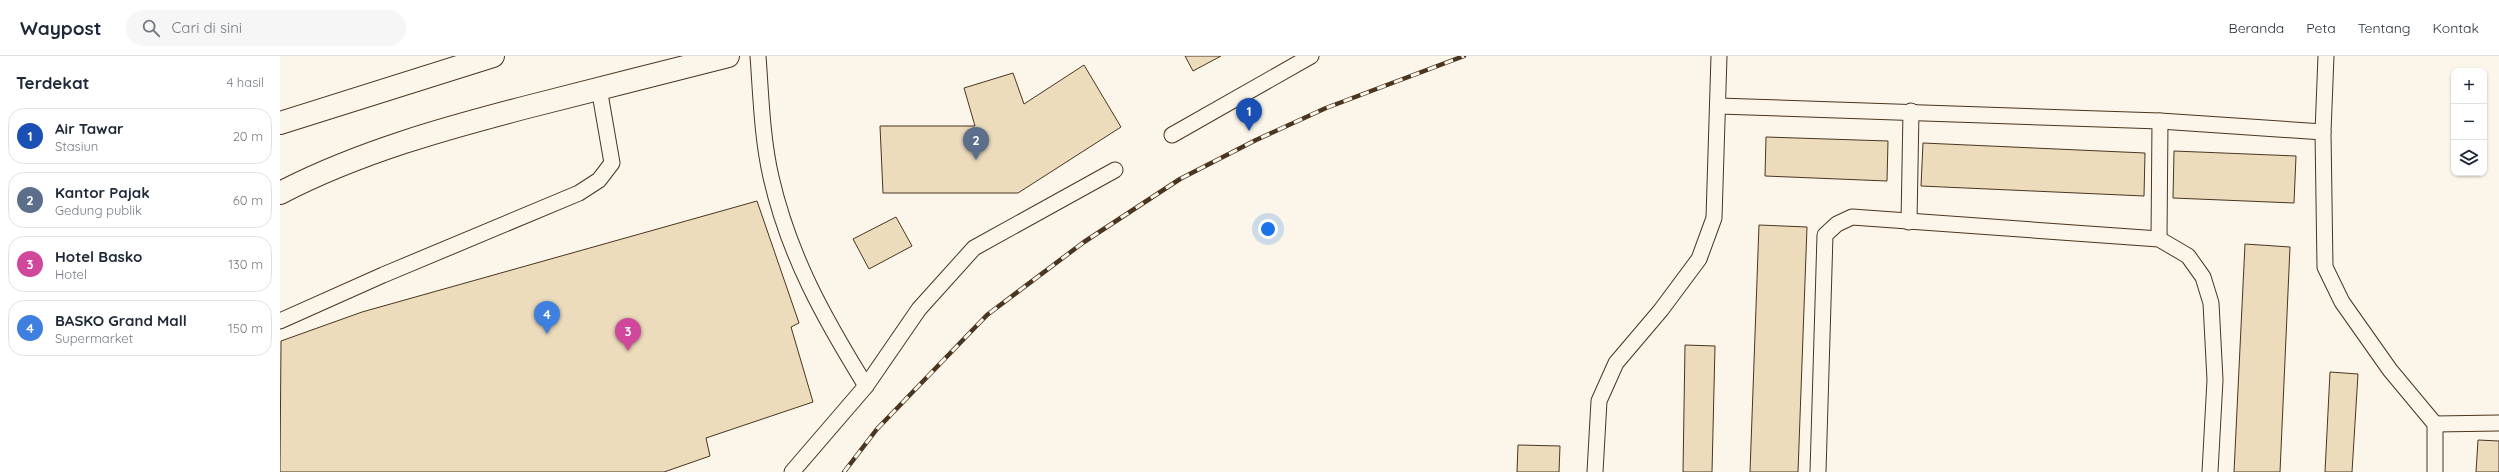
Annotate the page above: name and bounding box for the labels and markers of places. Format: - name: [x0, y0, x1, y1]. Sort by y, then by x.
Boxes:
- pin: 1: [1236, 98, 1262, 131]
- pin: 2: [963, 127, 989, 160]
- pin: 4: [534, 301, 560, 334]
- pin: 3: [615, 318, 641, 351]

